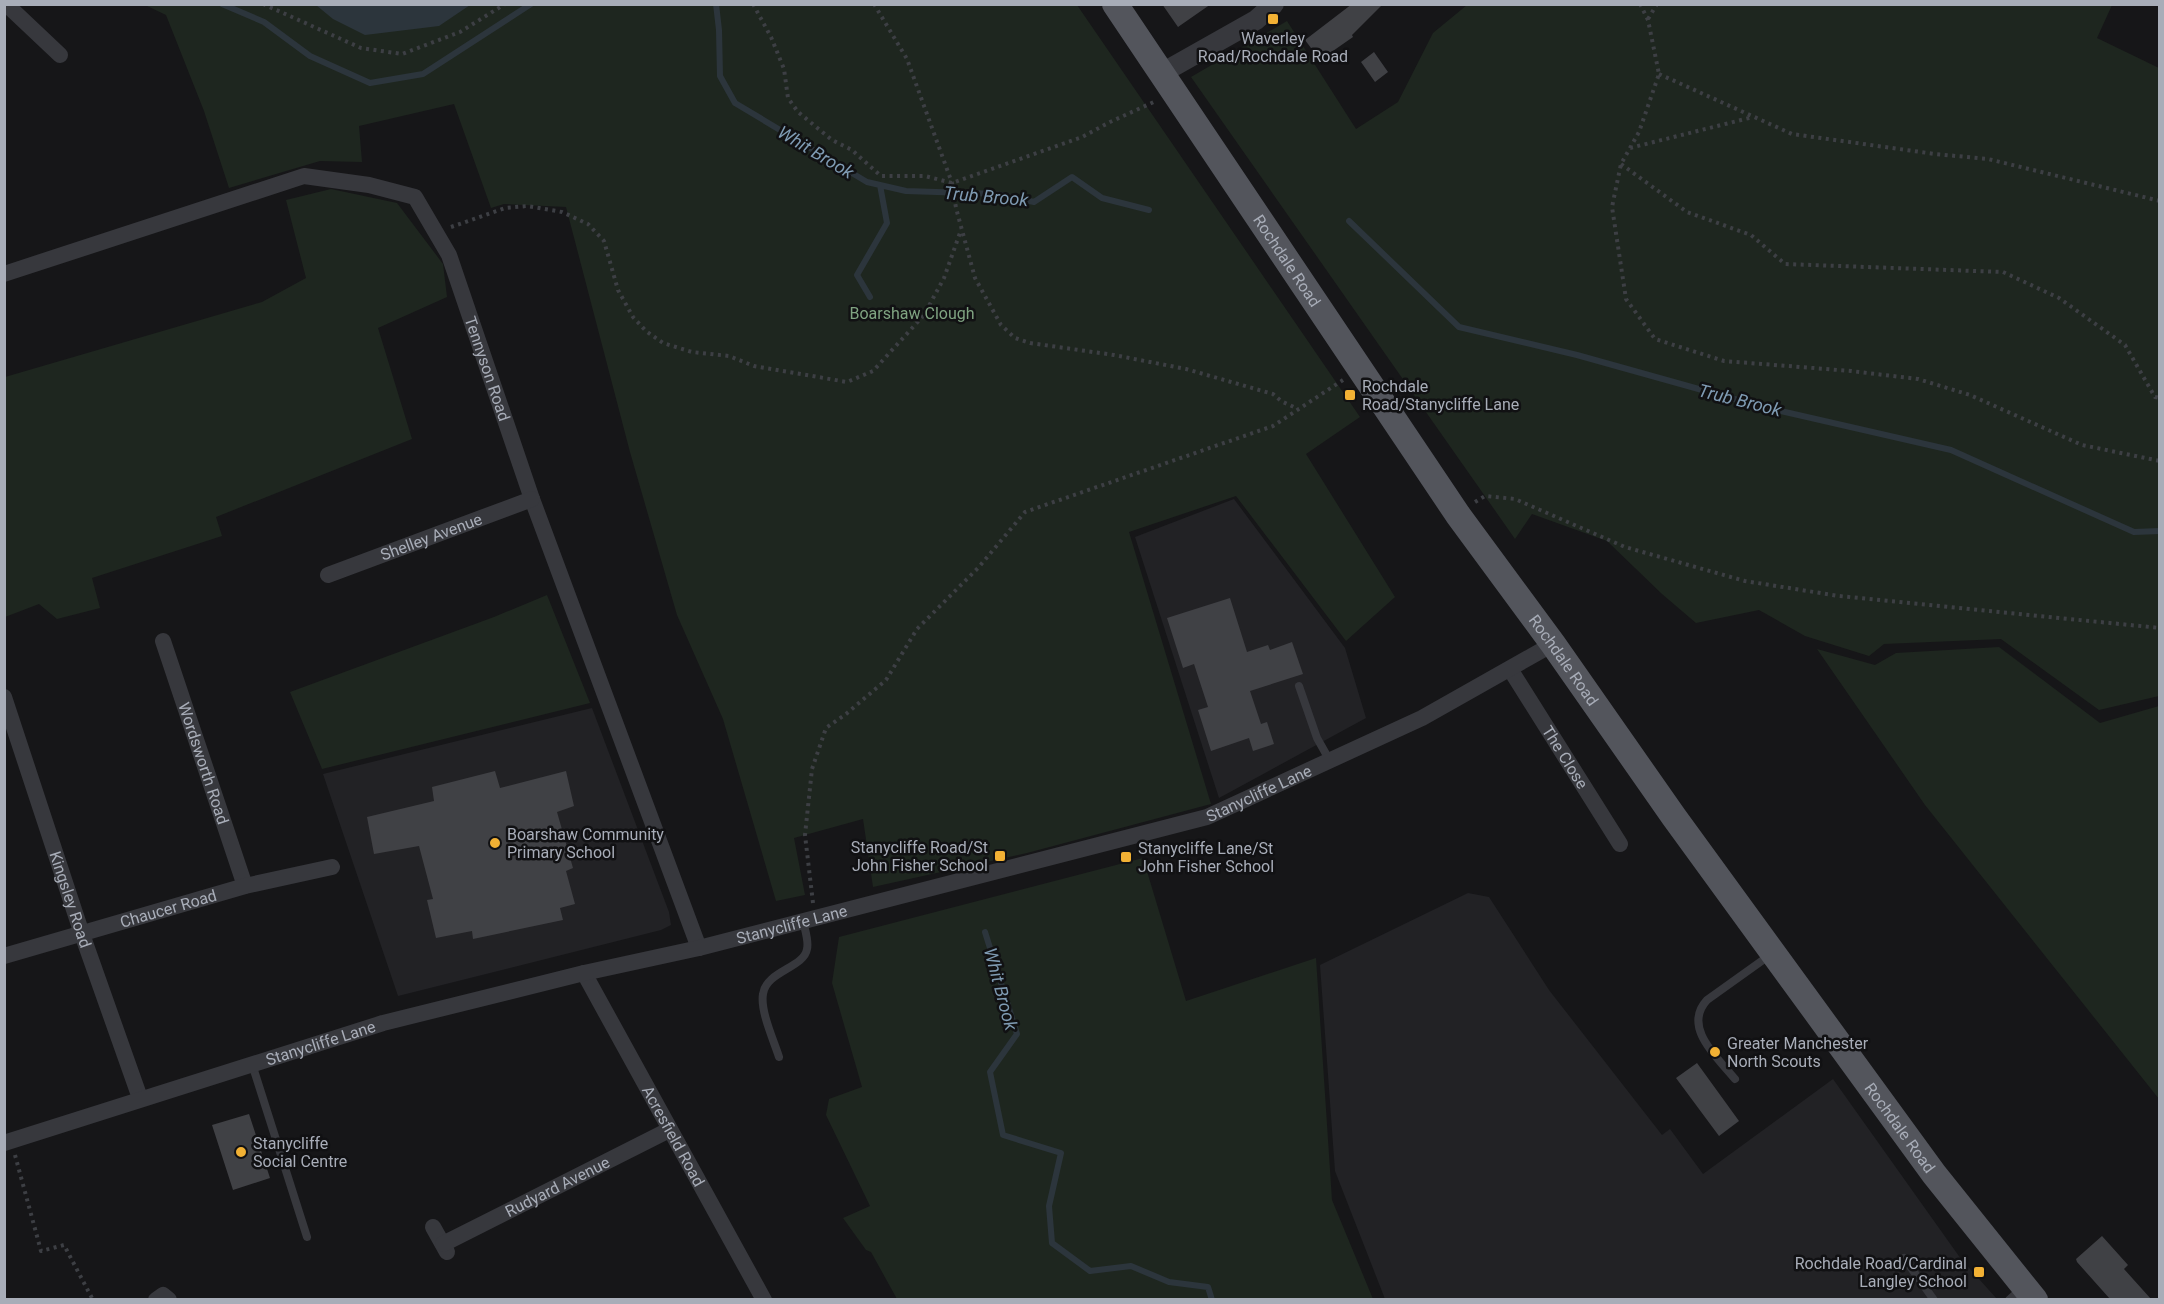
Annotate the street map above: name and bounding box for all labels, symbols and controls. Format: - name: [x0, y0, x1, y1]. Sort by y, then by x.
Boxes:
- marker: Waverley Road/Rochdale Road: [1266, 12, 1280, 26]
- place label: Waverley Road/Rochdale Road: [1198, 29, 1348, 66]
- water label: Whit Brook: [774, 121, 859, 183]
- water label: Trub Brook: [943, 182, 1030, 210]
- street label: Rochdale Road: [1250, 211, 1325, 310]
- park label: Boarshaw Clough: [849, 304, 975, 323]
- street label: Tennyson Road: [461, 314, 514, 423]
- place label: Rochdale Road/Stanycliffe Lane: [1362, 377, 1519, 414]
- water label: Trub Brook: [1696, 380, 1785, 421]
- marker: Rochdale Road/Stanycliffe Lane: [1343, 388, 1357, 402]
- street label: Shelley Avenue: [378, 509, 484, 564]
- street label: Rochdale Road: [1525, 611, 1603, 709]
- street label: Wordsworth Road: [175, 700, 233, 827]
- street label: The Close: [1538, 722, 1592, 792]
- street label: Stanycliffe Lane: [1203, 761, 1315, 826]
- place label: Boarshaw Community Primary School: [507, 825, 664, 862]
- marker: Boarshaw Community Primary School: [488, 836, 502, 850]
- place label: Stanycliffe Road/St John Fisher School: [851, 838, 988, 875]
- place label: Stanycliffe Lane/St John Fisher School: [1138, 839, 1274, 876]
- street label: Kingsley Road: [46, 849, 96, 950]
- marker: Stanycliffe Road/St John Fisher School: [993, 849, 1007, 863]
- marker: Stanycliffe Lane/St John Fisher School: [1119, 850, 1133, 864]
- street label: Chaucer Road: [118, 885, 219, 931]
- street label: Stanycliffe Lane: [734, 901, 849, 948]
- water label: Whit Brook: [980, 945, 1022, 1034]
- street label: Stanycliffe Lane: [263, 1017, 378, 1069]
- place label: Greater Manchester North Scouts: [1727, 1034, 1869, 1071]
- marker: Greater Manchester North Scouts: [1708, 1045, 1722, 1059]
- street label: Rochdale Road: [1861, 1079, 1939, 1176]
- street label: Acresfield Road: [638, 1082, 709, 1190]
- place label: Stanycliffe Social Centre: [253, 1134, 347, 1171]
- marker: Stanycliffe Social Centre: [234, 1145, 248, 1159]
- street label: Rudyard Avenue: [502, 1152, 613, 1221]
- place label: Rochdale Road/Cardinal Langley School: [1795, 1254, 1967, 1291]
- marker: Rochdale Road/Cardinal Langley School: [1972, 1265, 1986, 1279]

